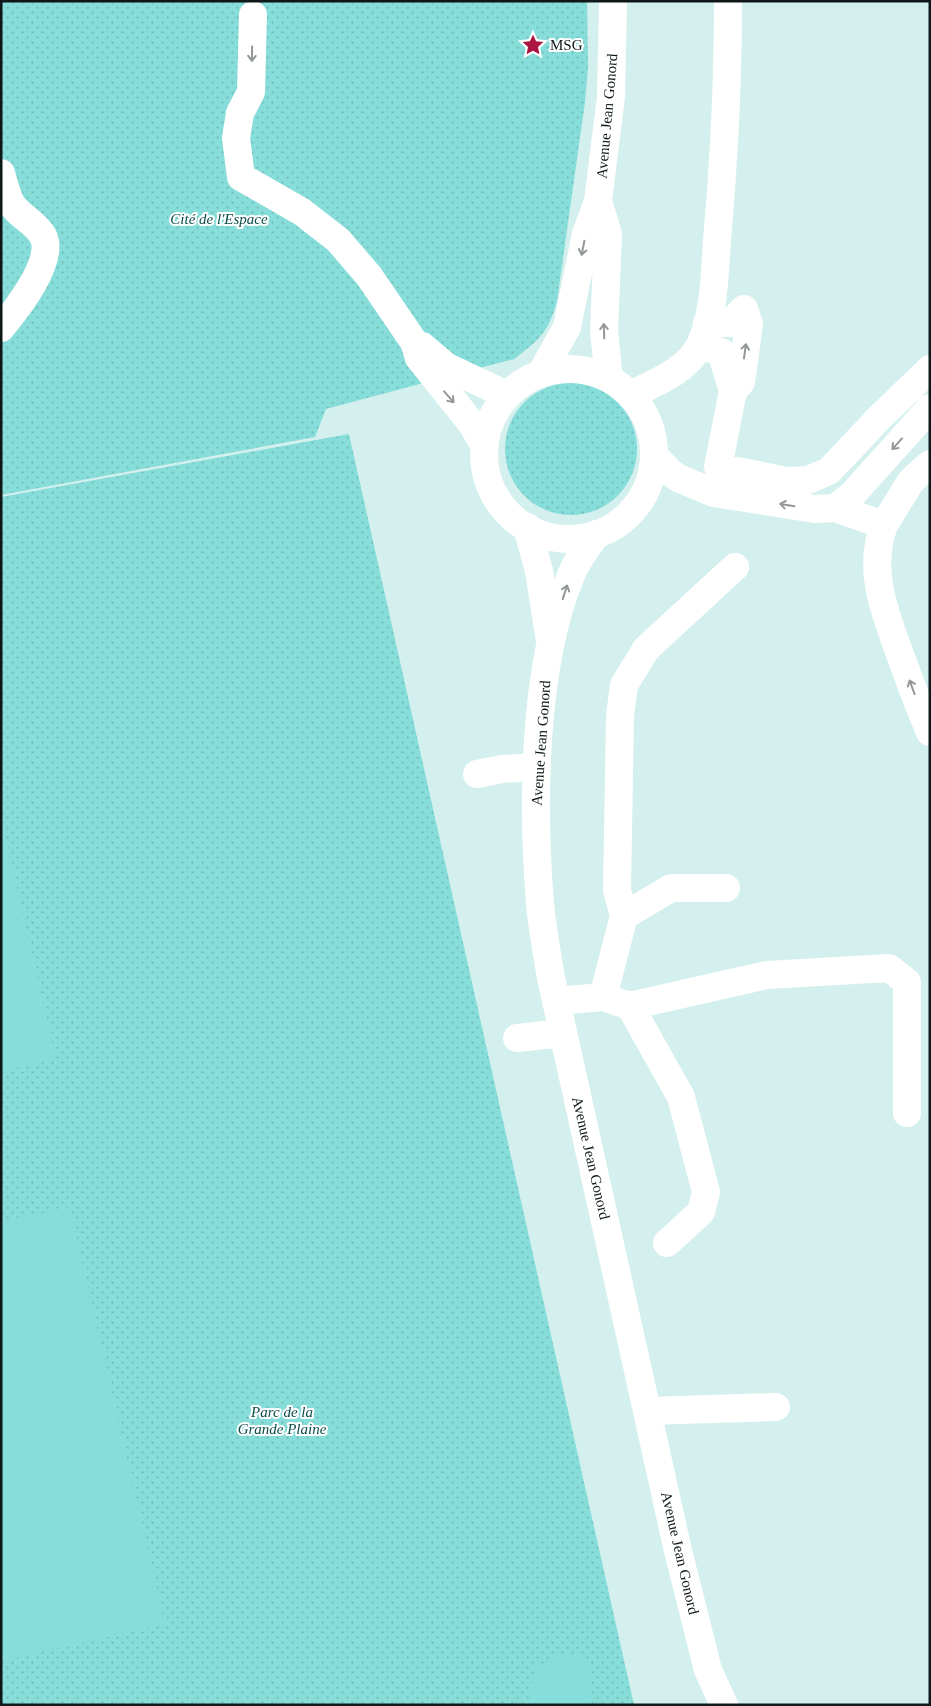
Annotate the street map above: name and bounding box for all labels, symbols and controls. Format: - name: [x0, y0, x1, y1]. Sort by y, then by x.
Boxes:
- place icon: MSG: [520, 32, 546, 58]
- place label: MSG: [550, 37, 583, 53]
- one-way arrow: [248, 45, 257, 61]
- street label: Avenue Jean Gonord: [594, 52, 620, 179]
- park label: Cité de l'Espace: [170, 211, 268, 227]
- one-way arrow: [578, 239, 587, 255]
- one-way arrow: [600, 323, 609, 339]
- one-way arrow: [740, 343, 750, 359]
- one-way arrow: [443, 390, 455, 403]
- one-way arrow: [891, 438, 903, 451]
- one-way arrow: [779, 499, 795, 509]
- one-way arrow: [561, 585, 570, 601]
- street label: Avenue Jean Gonord: [529, 679, 553, 806]
- one-way arrow: [907, 679, 916, 695]
- street label: Avenue Jean Gonord: [569, 1095, 613, 1221]
- park label: Parc de la Grande Plaine: [238, 1404, 327, 1437]
- street label: Avenue Jean Gonord: [658, 1490, 702, 1616]

